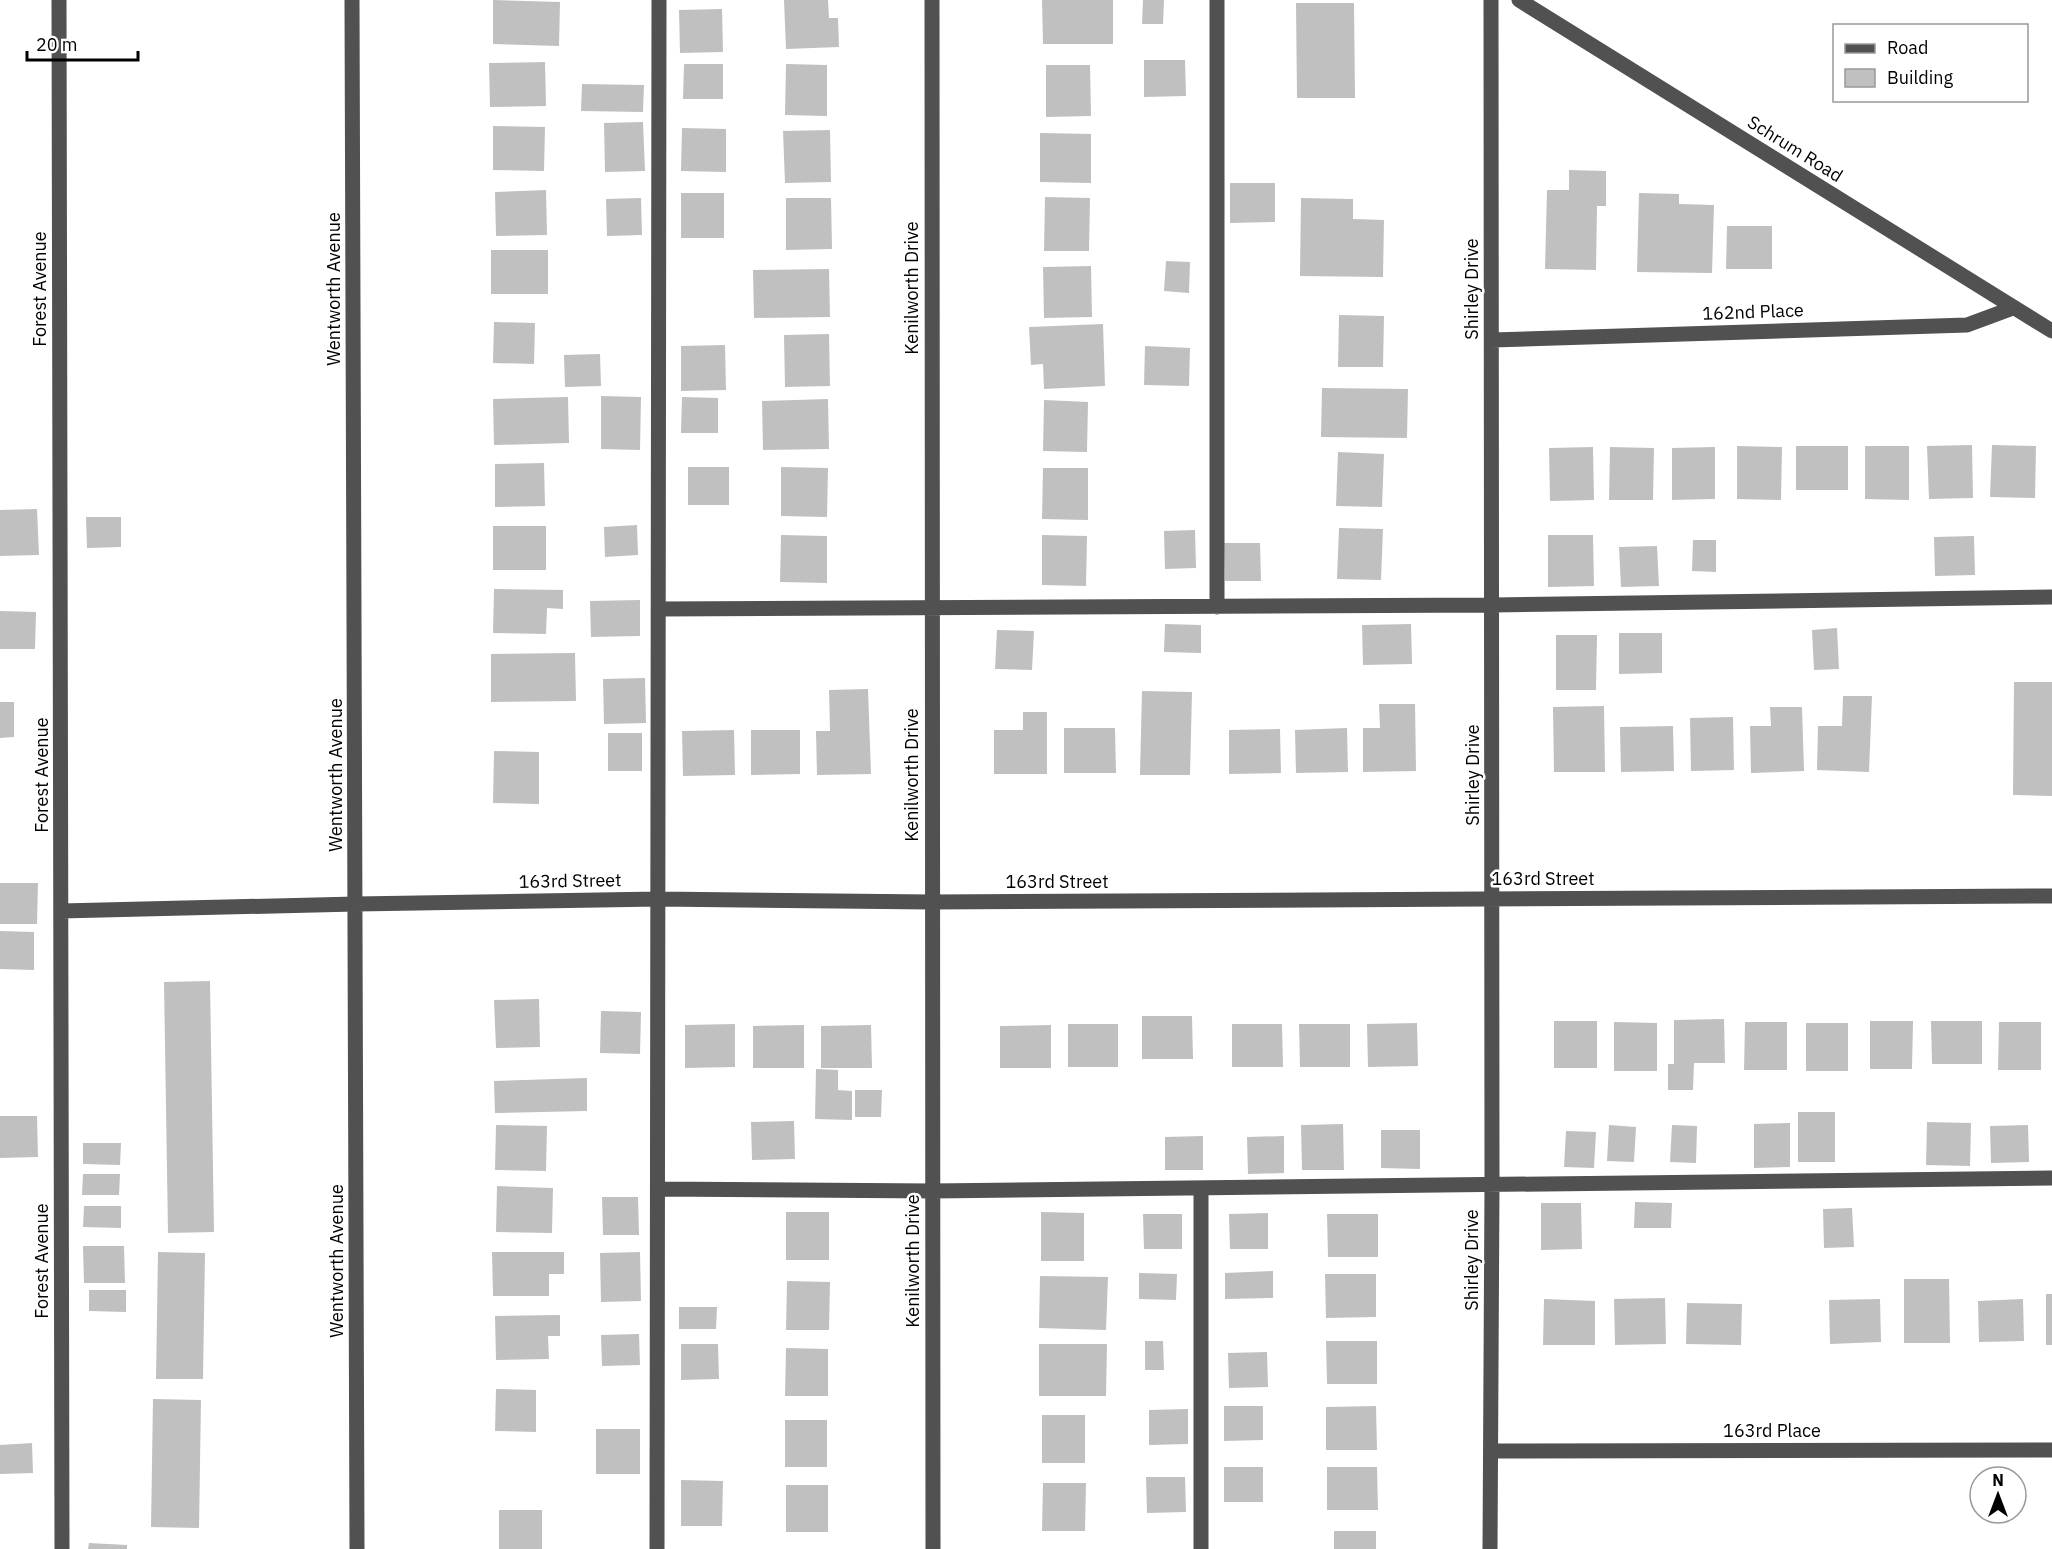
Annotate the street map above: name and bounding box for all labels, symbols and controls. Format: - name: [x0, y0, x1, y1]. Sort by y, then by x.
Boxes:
- scale bar: [27, 24, 138, 62]
- legend: [1833, 24, 2028, 102]
- text: 20 m: [36, 33, 78, 56]
- text: Road: [1887, 36, 1928, 59]
- text: Building: [1887, 66, 1954, 89]
- street label: Schrum Road: [1743, 110, 1847, 187]
- street label: Wentworth Avenue: [322, 212, 345, 366]
- street label: Kenilworth Drive: [900, 221, 923, 355]
- street label: Forest Avenue: [28, 231, 51, 347]
- street label: Shirley Drive: [1460, 238, 1483, 340]
- street label: 162nd Place: [1702, 298, 1804, 325]
- street label: Wentworth Avenue: [324, 698, 347, 852]
- street label: Kenilworth Drive: [900, 708, 923, 842]
- street label: Forest Avenue: [30, 717, 53, 833]
- street label: Shirley Drive: [1461, 724, 1484, 826]
- street label: 163rd Street: [1492, 867, 1594, 890]
- street label: 163rd Street: [518, 868, 622, 893]
- street label: 163rd Street: [1006, 870, 1108, 893]
- street label: Wentworth Avenue: [325, 1184, 348, 1338]
- street label: Kenilworth Drive: [901, 1194, 924, 1328]
- street label: Forest Avenue: [30, 1203, 53, 1319]
- street label: Shirley Drive: [1460, 1209, 1483, 1311]
- street label: 163rd Place: [1723, 1419, 1821, 1442]
- north arrow: [1968, 1465, 2028, 1525]
- text: N: [1992, 1470, 2004, 1490]

